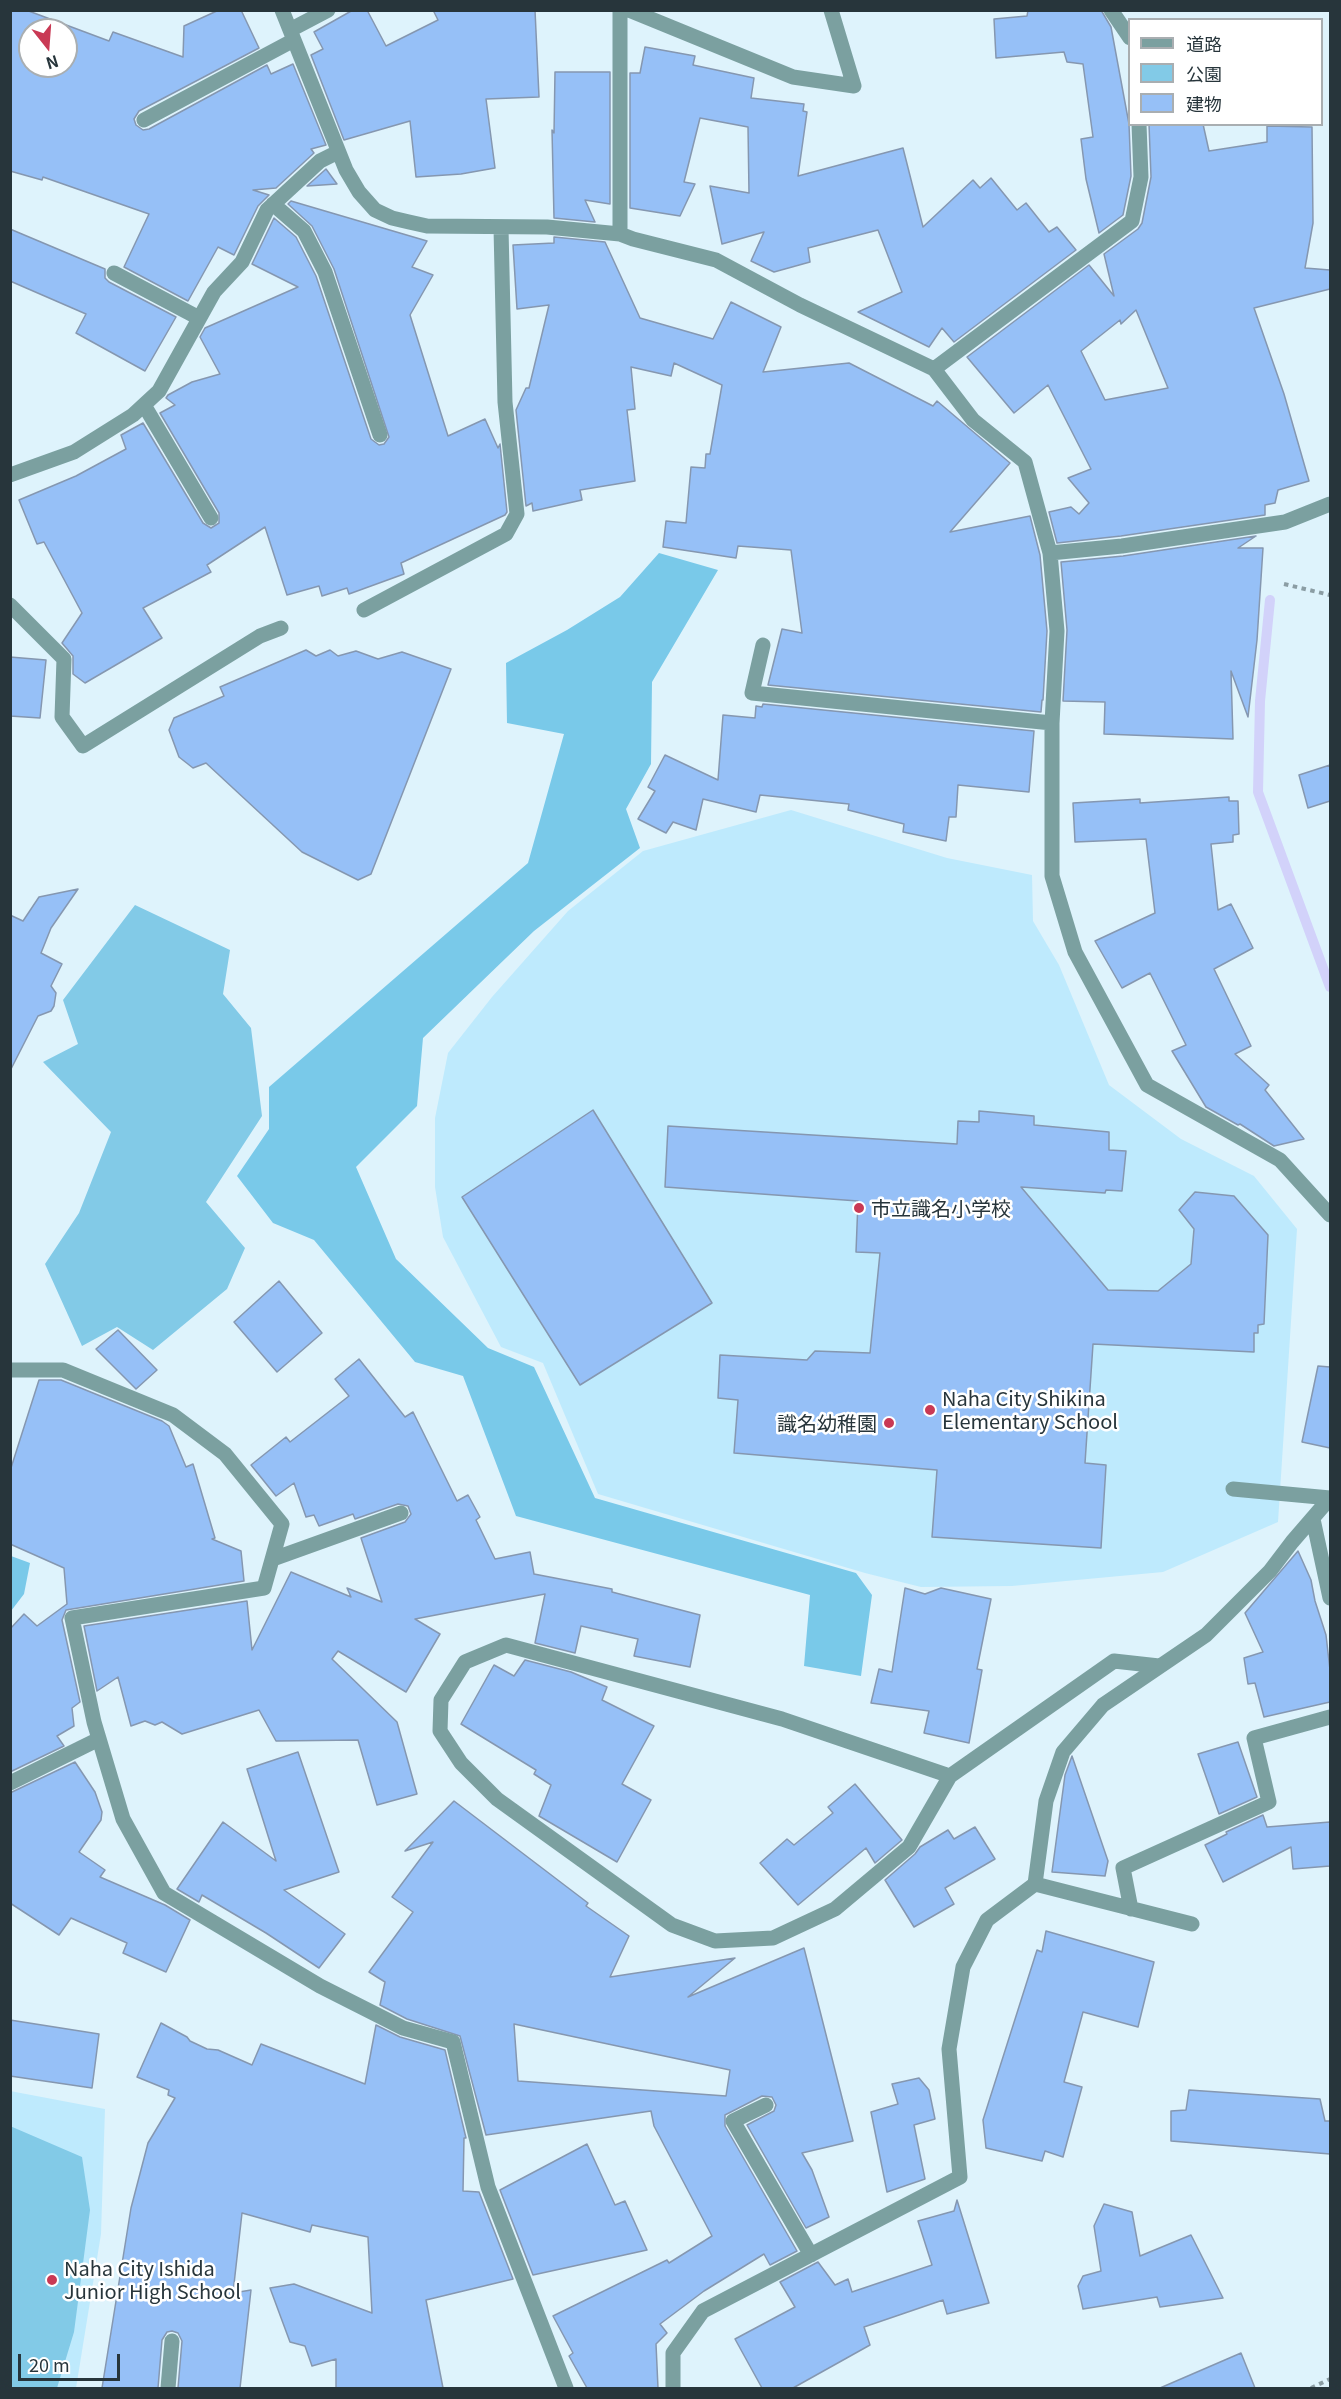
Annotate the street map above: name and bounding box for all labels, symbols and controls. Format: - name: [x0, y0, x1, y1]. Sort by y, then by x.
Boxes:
- north arrow: [18, 18, 78, 78]
- legend: [1128, 18, 1323, 126]
- text: 道路: [1186, 30, 1222, 56]
- text: N: [43, 50, 62, 77]
- text: 公園: [1186, 60, 1222, 86]
- text: 建物: [1186, 90, 1222, 116]
- place label: 市立識名小学校: [871, 1196, 1011, 1220]
- marker: 市立識名小学校: [852, 1201, 866, 1215]
- place label: Naha City Shikina Elementary School: [942, 1386, 1118, 1433]
- marker: Naha City Shikina Elementary School: [923, 1403, 937, 1417]
- place label: 識名幼稚園: [777, 1411, 877, 1435]
- marker: 識名幼稚園: [882, 1416, 896, 1430]
- place label: Naha City Ishida Junior High School: [64, 2256, 241, 2303]
- marker: Naha City Ishida Junior High School: [45, 2273, 59, 2287]
- scale bar: [21, 2342, 123, 2380]
- text: 20 m: [29, 2351, 70, 2377]

